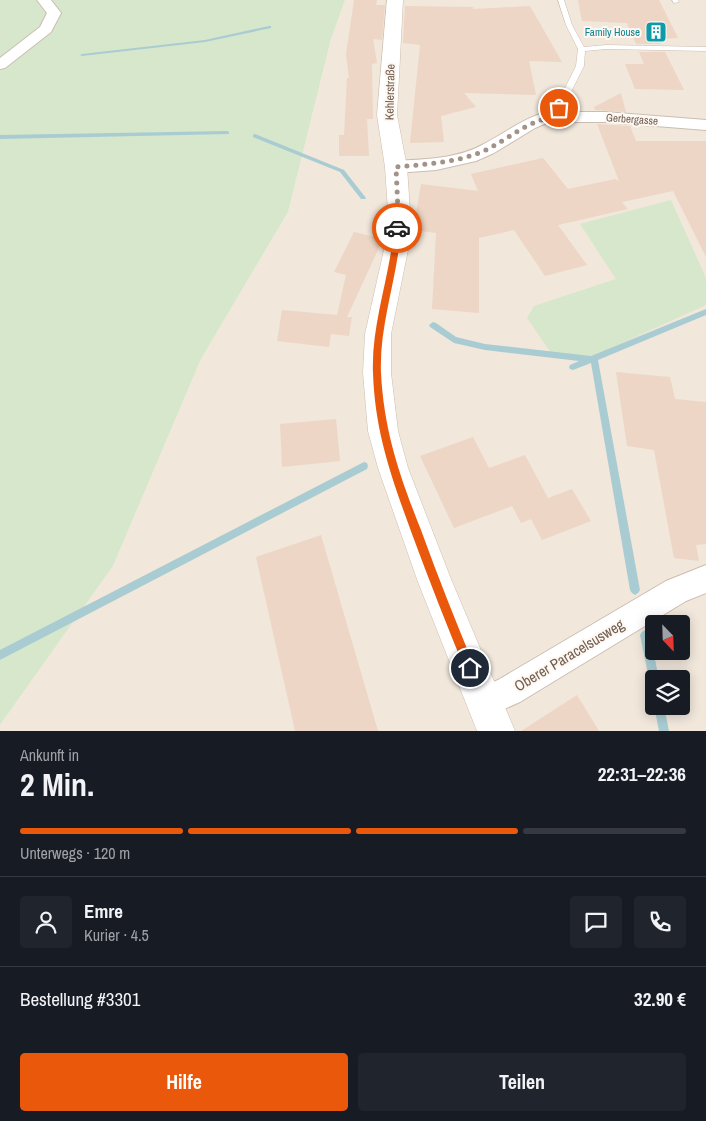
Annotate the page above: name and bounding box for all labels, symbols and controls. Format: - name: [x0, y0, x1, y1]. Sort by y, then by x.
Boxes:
- building icon: Family House: [644, 20, 668, 44]
- place label: Family House: [585, 25, 640, 39]
- street label: Kehlerstraße: [382, 64, 398, 120]
- pin: [538, 87, 580, 129]
- icon: bag: [545, 94, 573, 122]
- street label: Gerbergasse: [606, 110, 658, 128]
- courier: [372, 203, 422, 253]
- icon: car: [383, 214, 411, 242]
- street label: Oberer Paracelsusweg: [510, 614, 628, 696]
- north arrow: [645, 615, 690, 660]
- map controls: [645, 615, 690, 715]
- pin: [449, 647, 491, 689]
- icon: home: [456, 654, 484, 682]
- button: layers: [645, 670, 690, 715]
- text: Ankunft in: [20, 744, 79, 766]
- text: 22:31–22:36: [598, 761, 686, 787]
- text: 2 Min.: [20, 763, 94, 806]
- text: Unterwegs · 120 m: [20, 842, 130, 864]
- button: person: [20, 896, 72, 948]
- button: chat: [570, 896, 622, 948]
- button: phone: [634, 896, 686, 948]
- text: Emre: [84, 898, 123, 924]
- text: Kurier · 4.5: [84, 924, 149, 946]
- text: Bestellung #3301: [20, 986, 140, 1012]
- text: 32.90 €: [634, 986, 686, 1012]
- button: Hilfe: [20, 1053, 348, 1111]
- button: Teilen: [358, 1053, 686, 1111]

